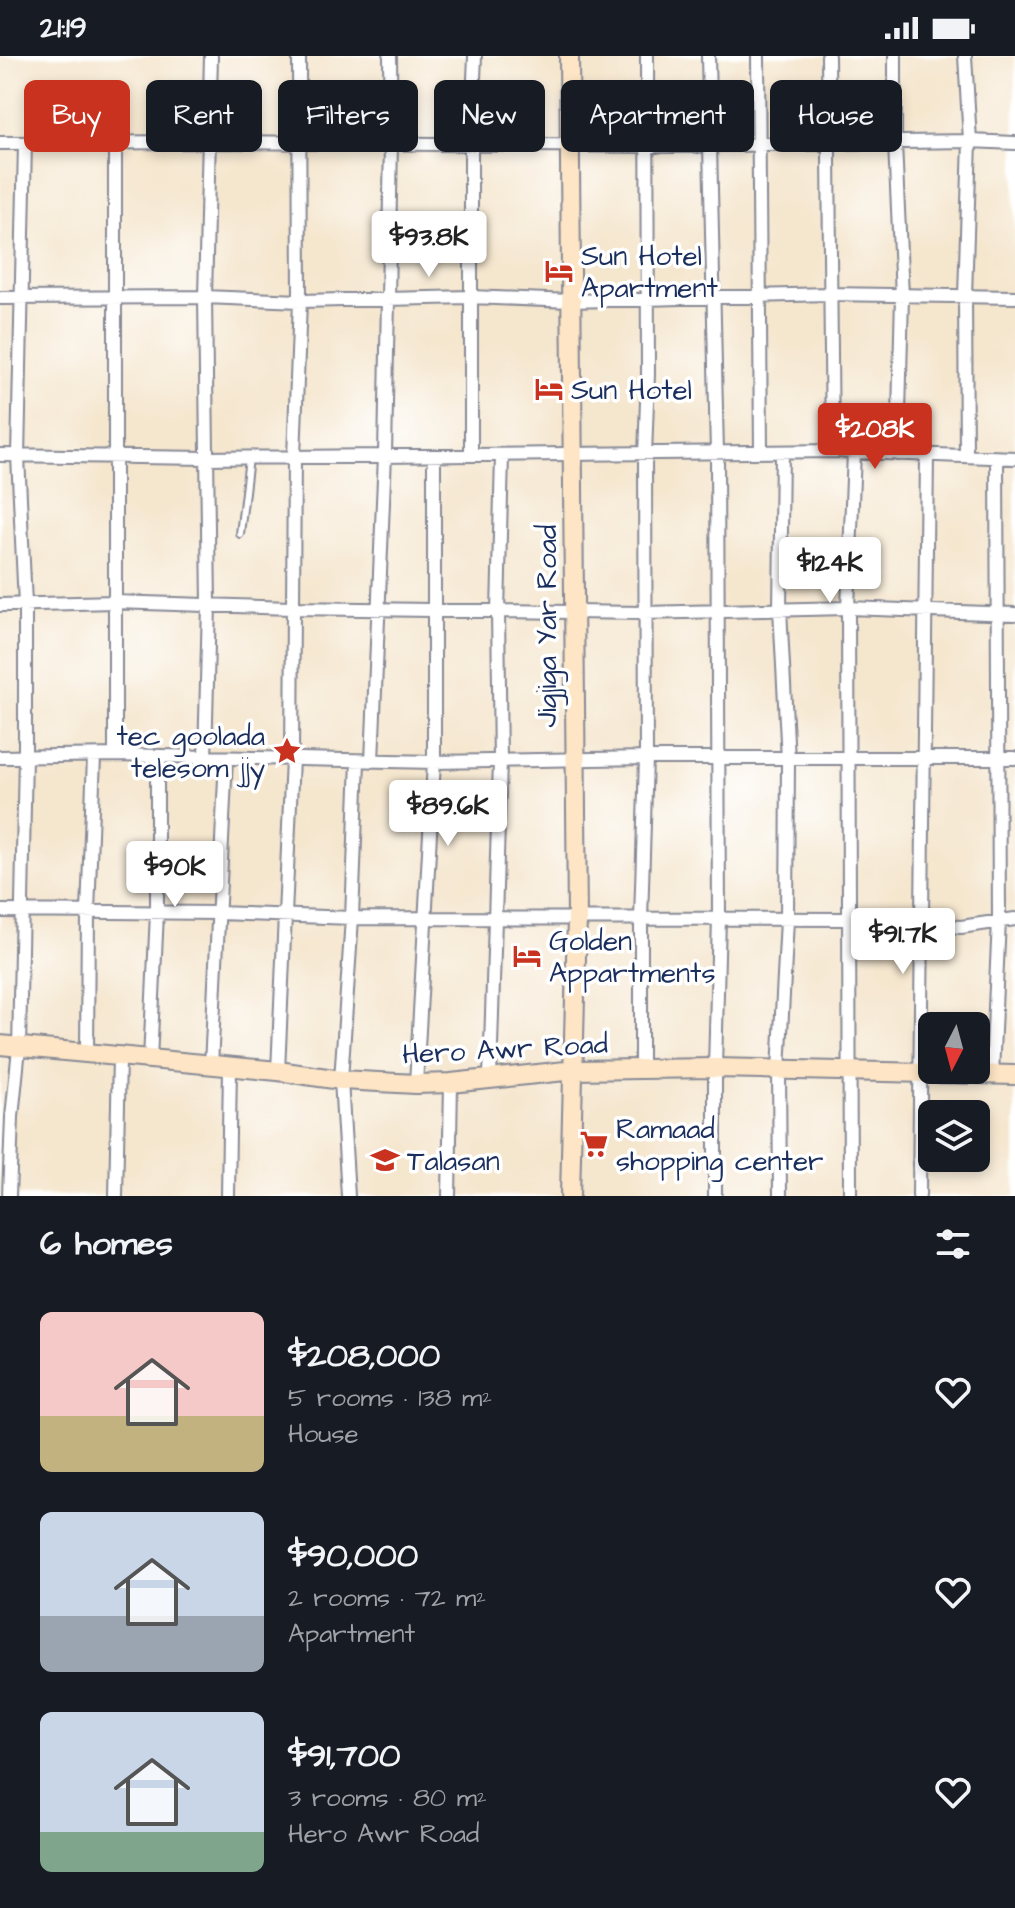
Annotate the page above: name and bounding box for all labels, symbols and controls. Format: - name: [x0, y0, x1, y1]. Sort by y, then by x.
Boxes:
- text: 21:19: [40, 7, 87, 49]
- chip: Buy: [24, 80, 130, 152]
- chip: Rent: [146, 80, 262, 152]
- chip: Filters: [278, 80, 418, 152]
- chip: New: [434, 80, 545, 152]
- chip: Apartment: [561, 80, 754, 152]
- chip: House: [770, 80, 902, 152]
- pin: $93.8K: [364, 211, 494, 279]
- text: $93.8K: [390, 219, 468, 255]
- place label: Sun Hotel Apartment: [581, 237, 718, 308]
- hotel icon: Sun Hotel Apartment: [544, 256, 574, 286]
- place label: Sun Hotel: [571, 371, 692, 410]
- hotel icon: Sun Hotel: [534, 374, 564, 404]
- pin: $208K: [819, 403, 931, 471]
- text: $208K: [836, 411, 914, 447]
- street label: Jigjiga Yar Road: [528, 525, 568, 727]
- pin: $124K: [774, 537, 886, 605]
- text: $124K: [797, 545, 863, 581]
- place label: tec goolada telesom jjy: [116, 717, 265, 790]
- place icon: tec goolada telesom jjy: [272, 736, 302, 766]
- pin: $89.6K: [383, 780, 513, 848]
- text: $89.6K: [407, 788, 489, 824]
- pin: $90K: [128, 841, 222, 909]
- text: $90K: [144, 849, 206, 885]
- pin: $91.7K: [838, 908, 968, 976]
- text: $91.7K: [869, 916, 937, 952]
- place label: Golden Appartments: [549, 922, 715, 993]
- hotel icon: Golden Appartments: [512, 941, 542, 971]
- north arrow: [918, 1012, 990, 1084]
- map controls: [918, 1012, 990, 1172]
- street label: Hero Awr Road: [401, 1025, 609, 1074]
- button: layers: [918, 1100, 990, 1172]
- place label: Ramaad shopping center: [616, 1110, 824, 1182]
- supermarket icon: Ramaad shopping center: [579, 1129, 609, 1159]
- place label: Talasan: [407, 1142, 500, 1181]
- school or university icon: Talasan: [370, 1145, 400, 1175]
- text: 6 homes: [40, 1220, 173, 1268]
- icon: filters: [931, 1222, 975, 1266]
- text: $208,000: [288, 1332, 440, 1380]
- icon: home: [104, 1344, 200, 1440]
- icon: heart: [931, 1370, 975, 1414]
- text: 5 rooms · 138 m²: [288, 1380, 492, 1416]
- text: House: [288, 1416, 359, 1452]
- text: $90,000: [288, 1532, 418, 1580]
- icon: home: [104, 1544, 200, 1640]
- icon: heart: [931, 1570, 975, 1614]
- text: 2 rooms · 72 m²: [288, 1580, 486, 1616]
- text: Apartment: [288, 1616, 415, 1652]
- text: $91,700: [288, 1732, 401, 1780]
- icon: home: [104, 1744, 200, 1840]
- icon: heart: [931, 1770, 975, 1814]
- text: 3 rooms · 80 m²: [288, 1780, 487, 1816]
- text: Hero Awr Road: [288, 1816, 479, 1852]

